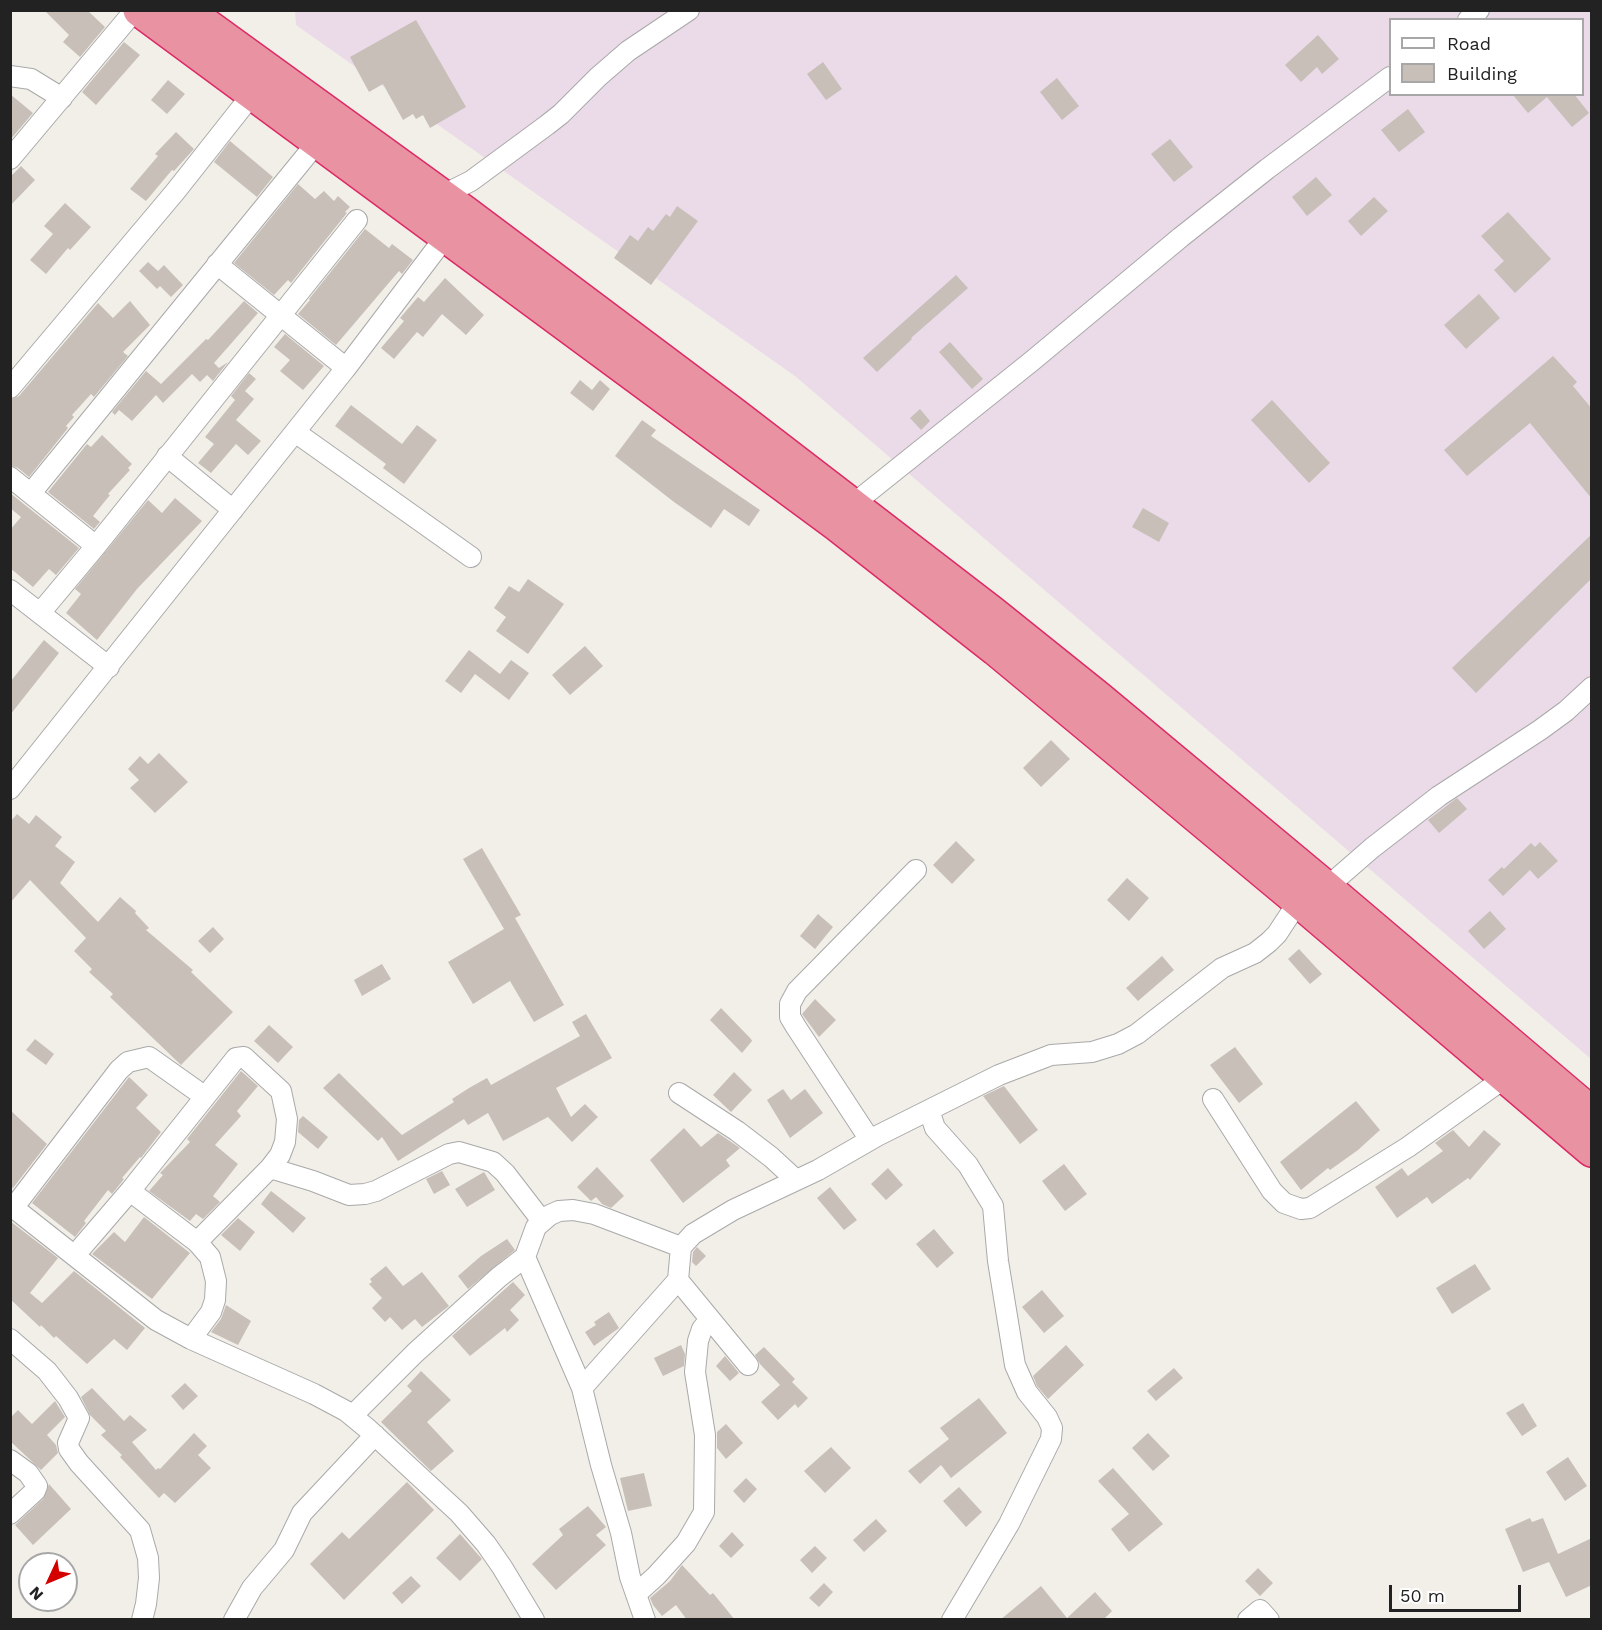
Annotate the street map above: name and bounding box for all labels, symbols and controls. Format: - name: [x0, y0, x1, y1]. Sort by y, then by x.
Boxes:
- legend: [1389, 18, 1584, 96]
- text: Road: [1447, 33, 1491, 54]
- text: Building: [1447, 63, 1517, 84]
- north arrow: [18, 1552, 78, 1612]
- scale bar: [1392, 1573, 1524, 1611]
- text: N: [25, 1583, 47, 1604]
- text: 50 m: [1400, 1585, 1445, 1606]

